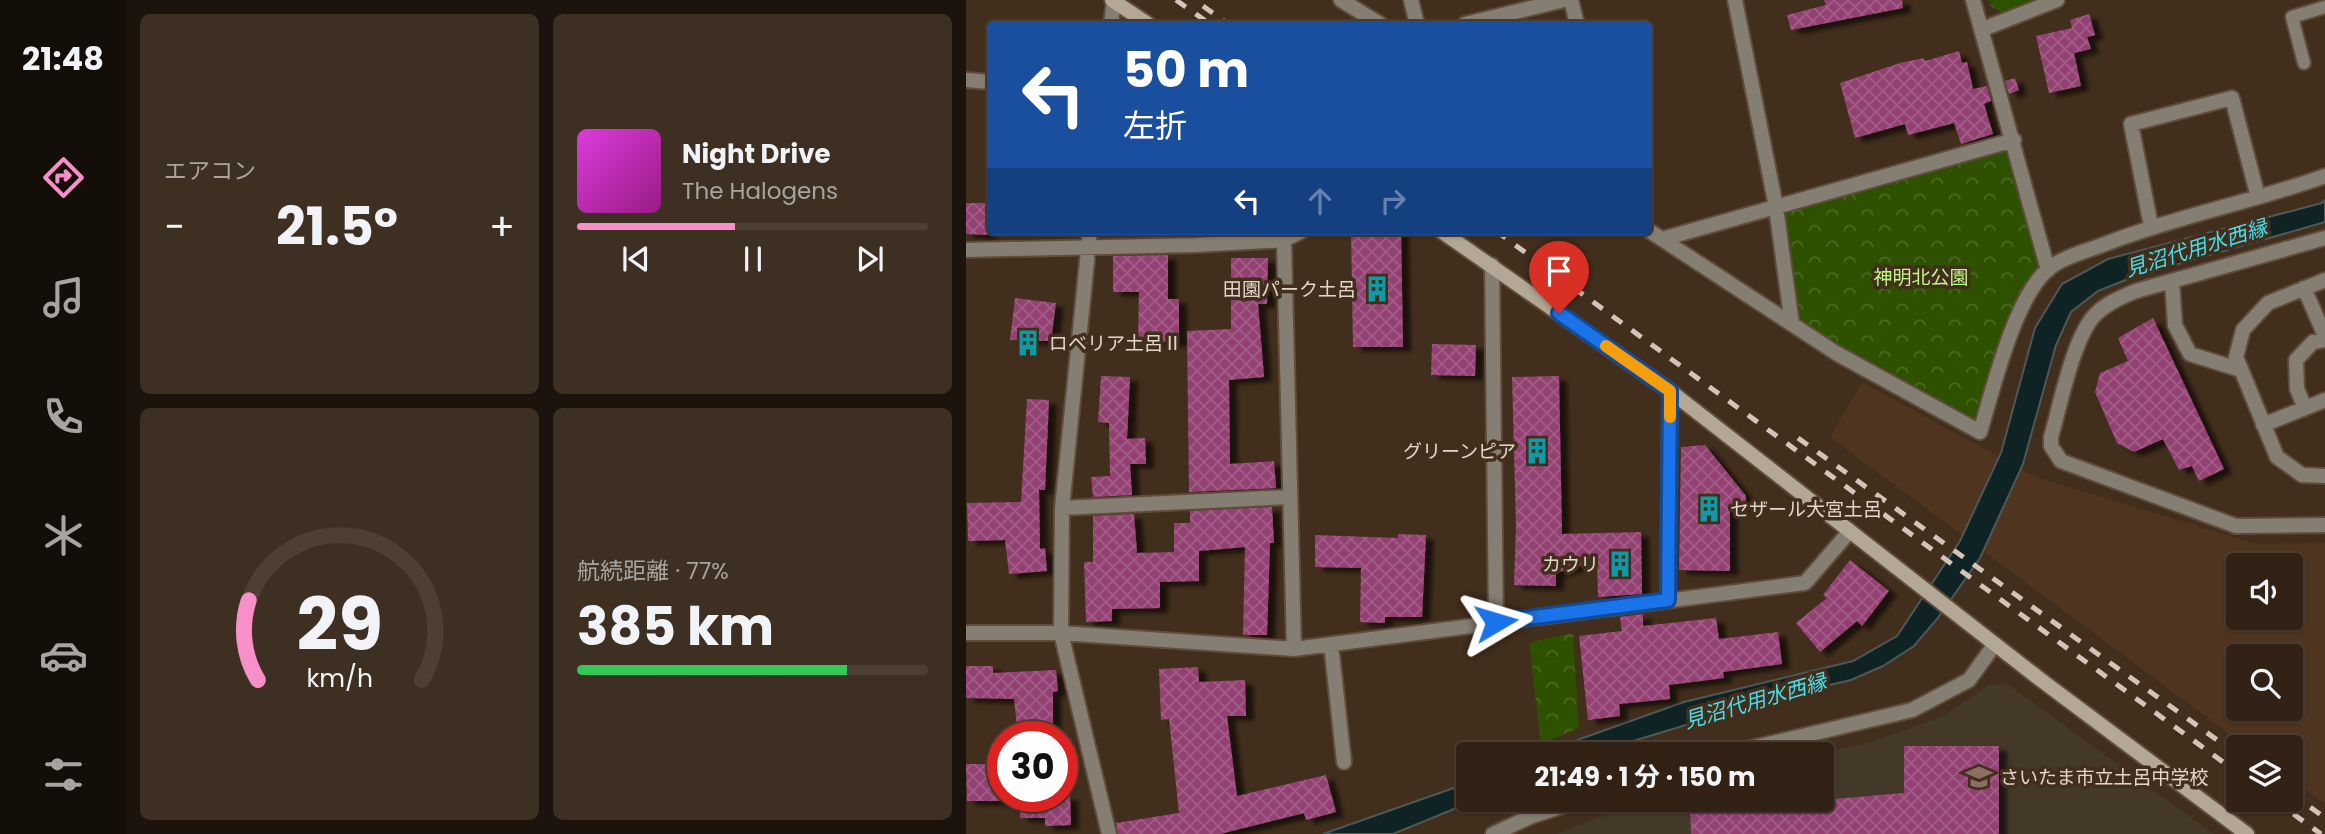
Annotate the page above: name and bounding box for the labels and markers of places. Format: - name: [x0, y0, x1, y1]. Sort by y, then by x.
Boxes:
- pin: [1529, 241, 1589, 313]
- building icon: 田園パーク土呂: [1362, 274, 1392, 304]
- place label: 田園パーク土呂: [1223, 276, 1356, 303]
- building icon: ロベリア土呂Ⅱ: [1013, 328, 1043, 358]
- place label: ロベリア土呂Ⅱ: [1049, 330, 1182, 357]
- building icon: グリーンピア: [1522, 436, 1552, 466]
- place label: グリーンピア: [1403, 438, 1516, 465]
- building icon: セザール大宮土呂: [1694, 494, 1724, 524]
- place label: セザール大宮土呂: [1730, 496, 1882, 523]
- building icon: カウリ: [1605, 549, 1635, 579]
- place label: カウリ: [1542, 551, 1599, 578]
- school or university icon: さいたま市立土呂中学校: [1964, 762, 1994, 792]
- place label: さいたま市立土呂中学校: [2000, 764, 2208, 791]

